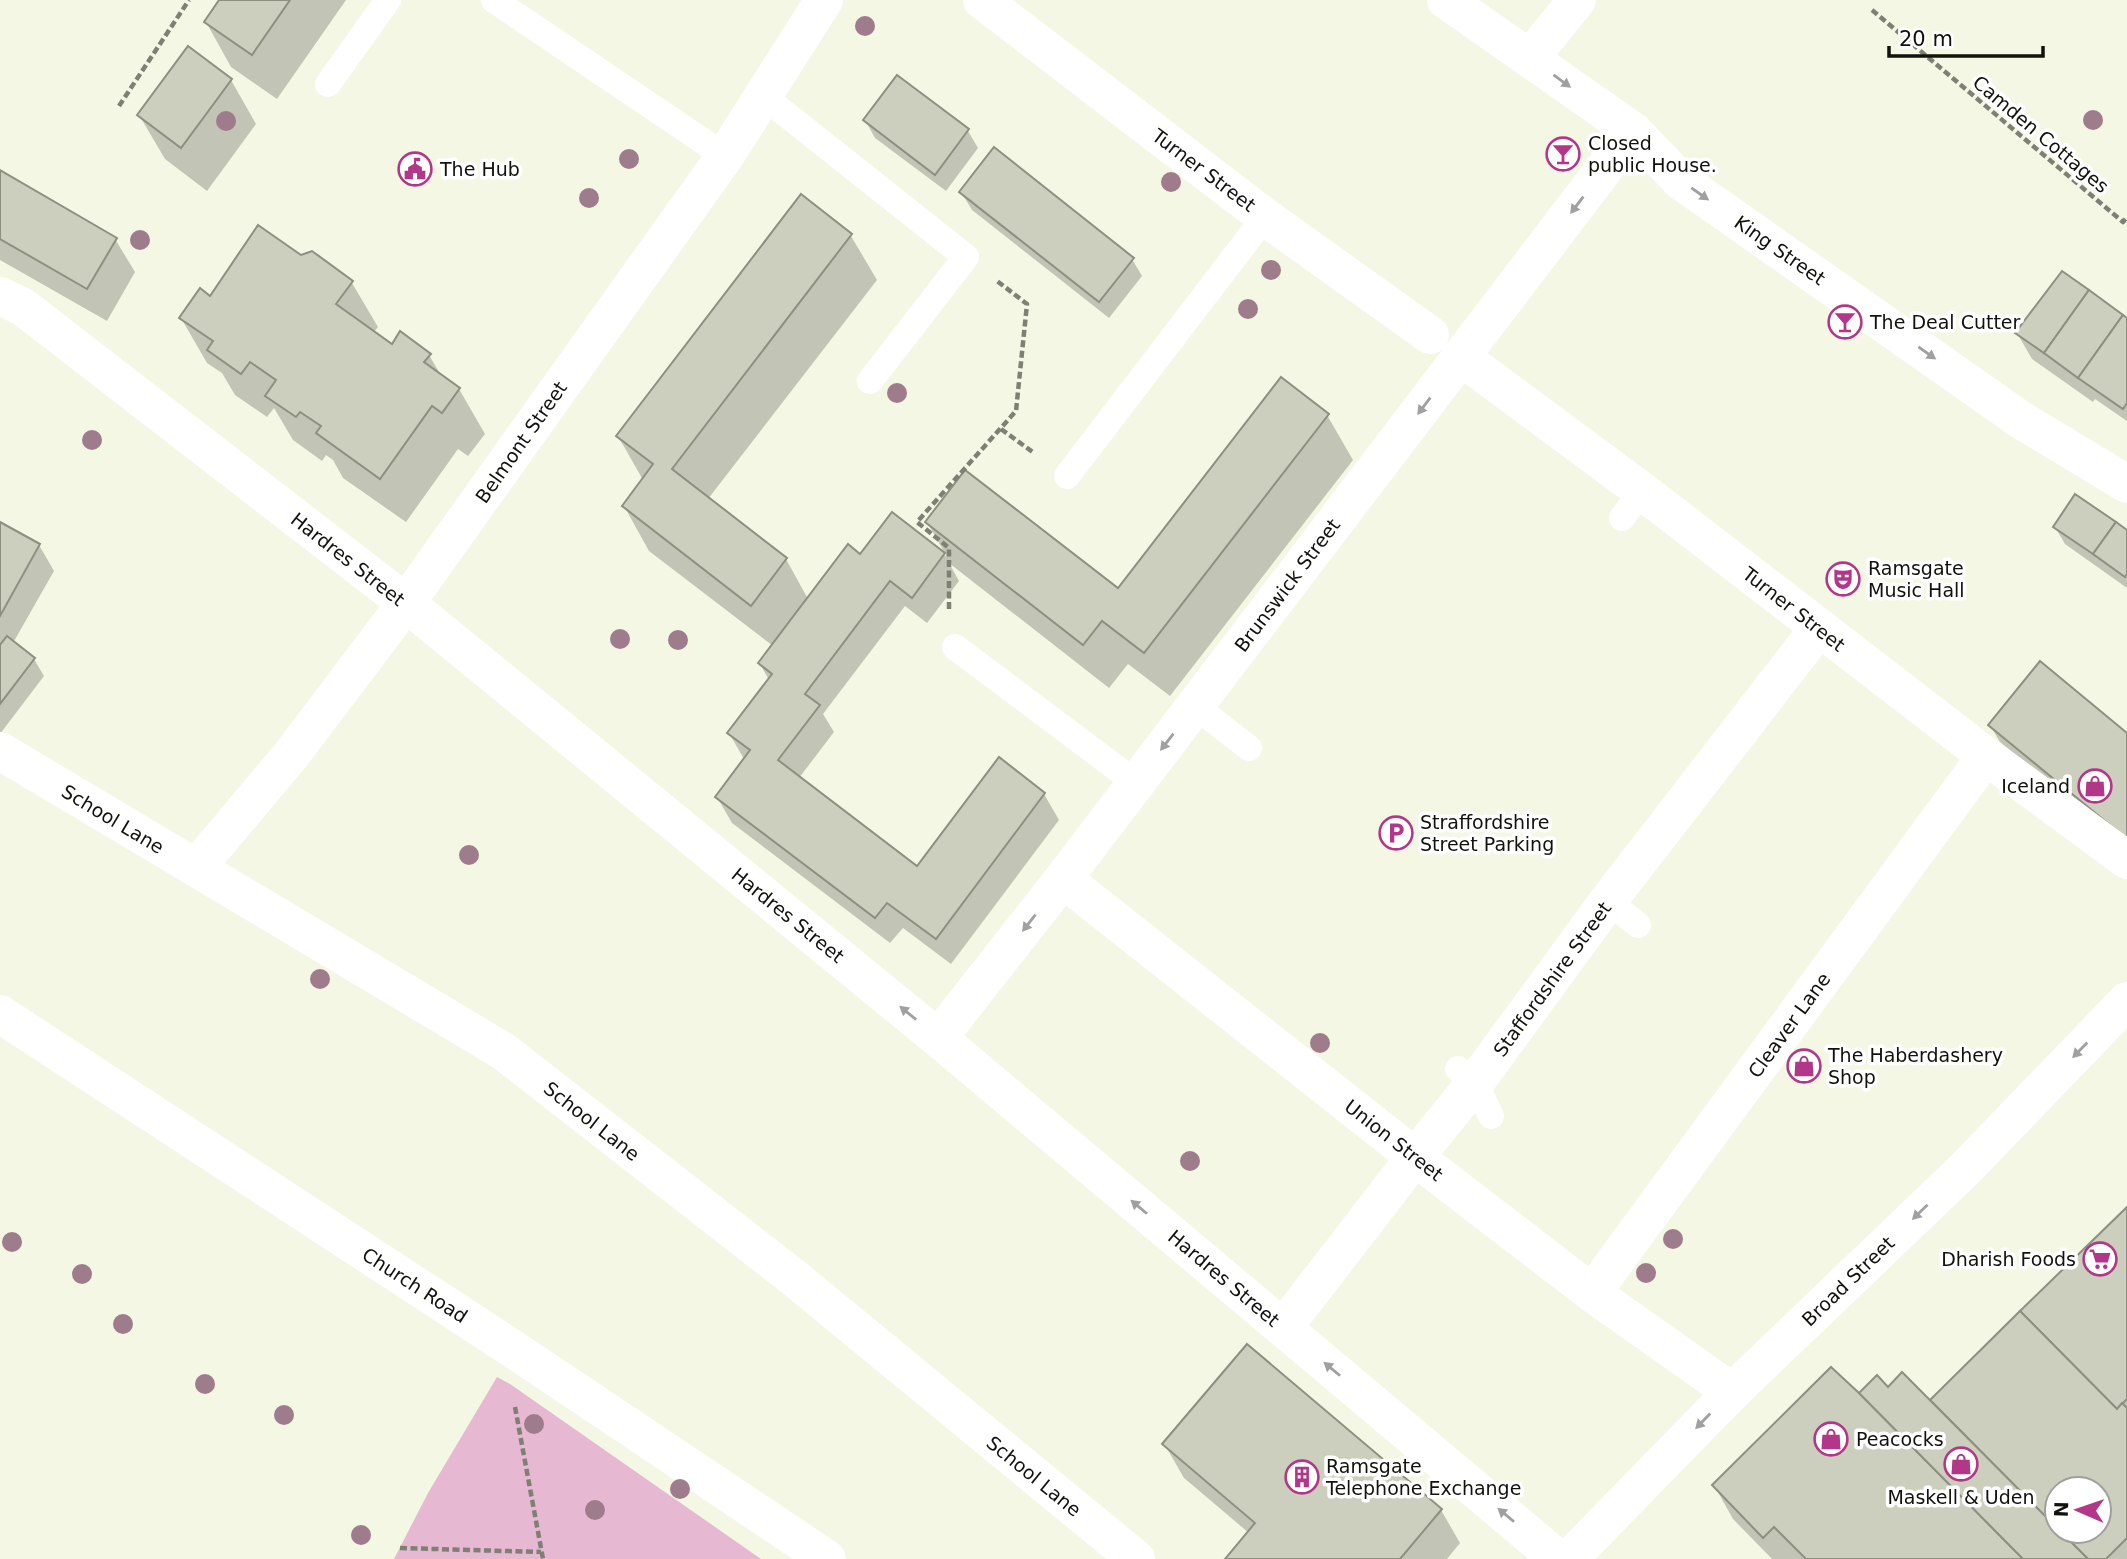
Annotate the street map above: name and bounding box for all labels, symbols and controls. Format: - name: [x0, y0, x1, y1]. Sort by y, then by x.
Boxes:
- scale bar: [1889, 14, 2043, 58]
- text: 20 m: [1899, 27, 1953, 51]
- street label: Camden Cottages: [1969, 71, 2113, 197]
- one-way arrow: [1553, 74, 1571, 88]
- street label: Turner Street: [1147, 123, 1260, 216]
- place label: Closed public House.: [1588, 132, 1717, 176]
- bar icon: Closed public House.: [1544, 135, 1582, 173]
- public building icon: The Hub: [396, 150, 434, 188]
- place label: The Hub: [439, 158, 520, 180]
- one-way arrow: [1691, 187, 1709, 201]
- one-way arrow: [1570, 196, 1584, 214]
- street label: King Street: [1730, 211, 1830, 289]
- bar icon: The Deal Cutter: [1826, 303, 1864, 341]
- place label: The Deal Cutter: [1869, 311, 2021, 333]
- one-way arrow: [1918, 346, 1936, 360]
- street label: Belmont Street: [471, 377, 571, 507]
- one-way arrow: [1417, 396, 1432, 414]
- street label: Hardres Street: [287, 508, 409, 610]
- street label: Brunswick Street: [1230, 514, 1344, 656]
- place label: Ramsgate Music Hall: [1868, 557, 1965, 601]
- theatre icon: Ramsgate Music Hall: [1824, 560, 1862, 598]
- street label: Turner Street: [1738, 562, 1849, 656]
- one-way arrow: [1160, 733, 1174, 751]
- shop icon: Iceland: [2076, 767, 2114, 805]
- place label: Iceland: [2001, 775, 2070, 797]
- street label: School Lane: [58, 780, 168, 858]
- place label: Straffordshire Street Parking: [1420, 811, 1554, 855]
- parking icon: Straffordshire Street Parking: [1377, 814, 1415, 852]
- street label: Hardres Street: [727, 863, 849, 967]
- street label: Staffordshire Street: [1489, 898, 1615, 1060]
- one-way arrow: [1021, 913, 1036, 931]
- street label: Cleaver Lane: [1743, 968, 1835, 1082]
- one-way arrow: [900, 1006, 917, 1021]
- one-way arrow: [2072, 1041, 2088, 1058]
- place label: The Haberdashery Shop: [1827, 1044, 2003, 1088]
- shop icon: The Haberdashery Shop: [1785, 1047, 1823, 1085]
- street label: School Lane: [540, 1077, 644, 1165]
- street label: Union Street: [1340, 1095, 1448, 1185]
- one-way arrow: [1130, 1200, 1147, 1215]
- one-way arrow: [1912, 1204, 1929, 1220]
- street label: Hardres Street: [1164, 1225, 1284, 1331]
- street label: Broad Street: [1797, 1232, 1899, 1330]
- supermarket icon: Dharish Foods: [2081, 1240, 2119, 1278]
- street label: Church Road: [358, 1243, 472, 1327]
- place label: Dharish Foods: [1941, 1248, 2076, 1270]
- one-way arrow: [1323, 1362, 1340, 1377]
- one-way arrow: [1696, 1412, 1712, 1429]
- shop icon: Peacocks: [1812, 1420, 1850, 1458]
- place label: Peacocks: [1856, 1428, 1944, 1450]
- street label: School Lane: [982, 1431, 1086, 1521]
- shop icon: Maskell & Uden: [1942, 1445, 1980, 1483]
- place label: Ramsgate Telephone Exchange: [1325, 1455, 1521, 1499]
- building icon: Ramsgate Telephone Exchange: [1283, 1458, 1321, 1496]
- north arrow: [2043, 1475, 2113, 1545]
- place label: Maskell & Uden: [1887, 1486, 2035, 1508]
- text: N: [2050, 1501, 2072, 1518]
- one-way arrow: [1497, 1508, 1514, 1523]

